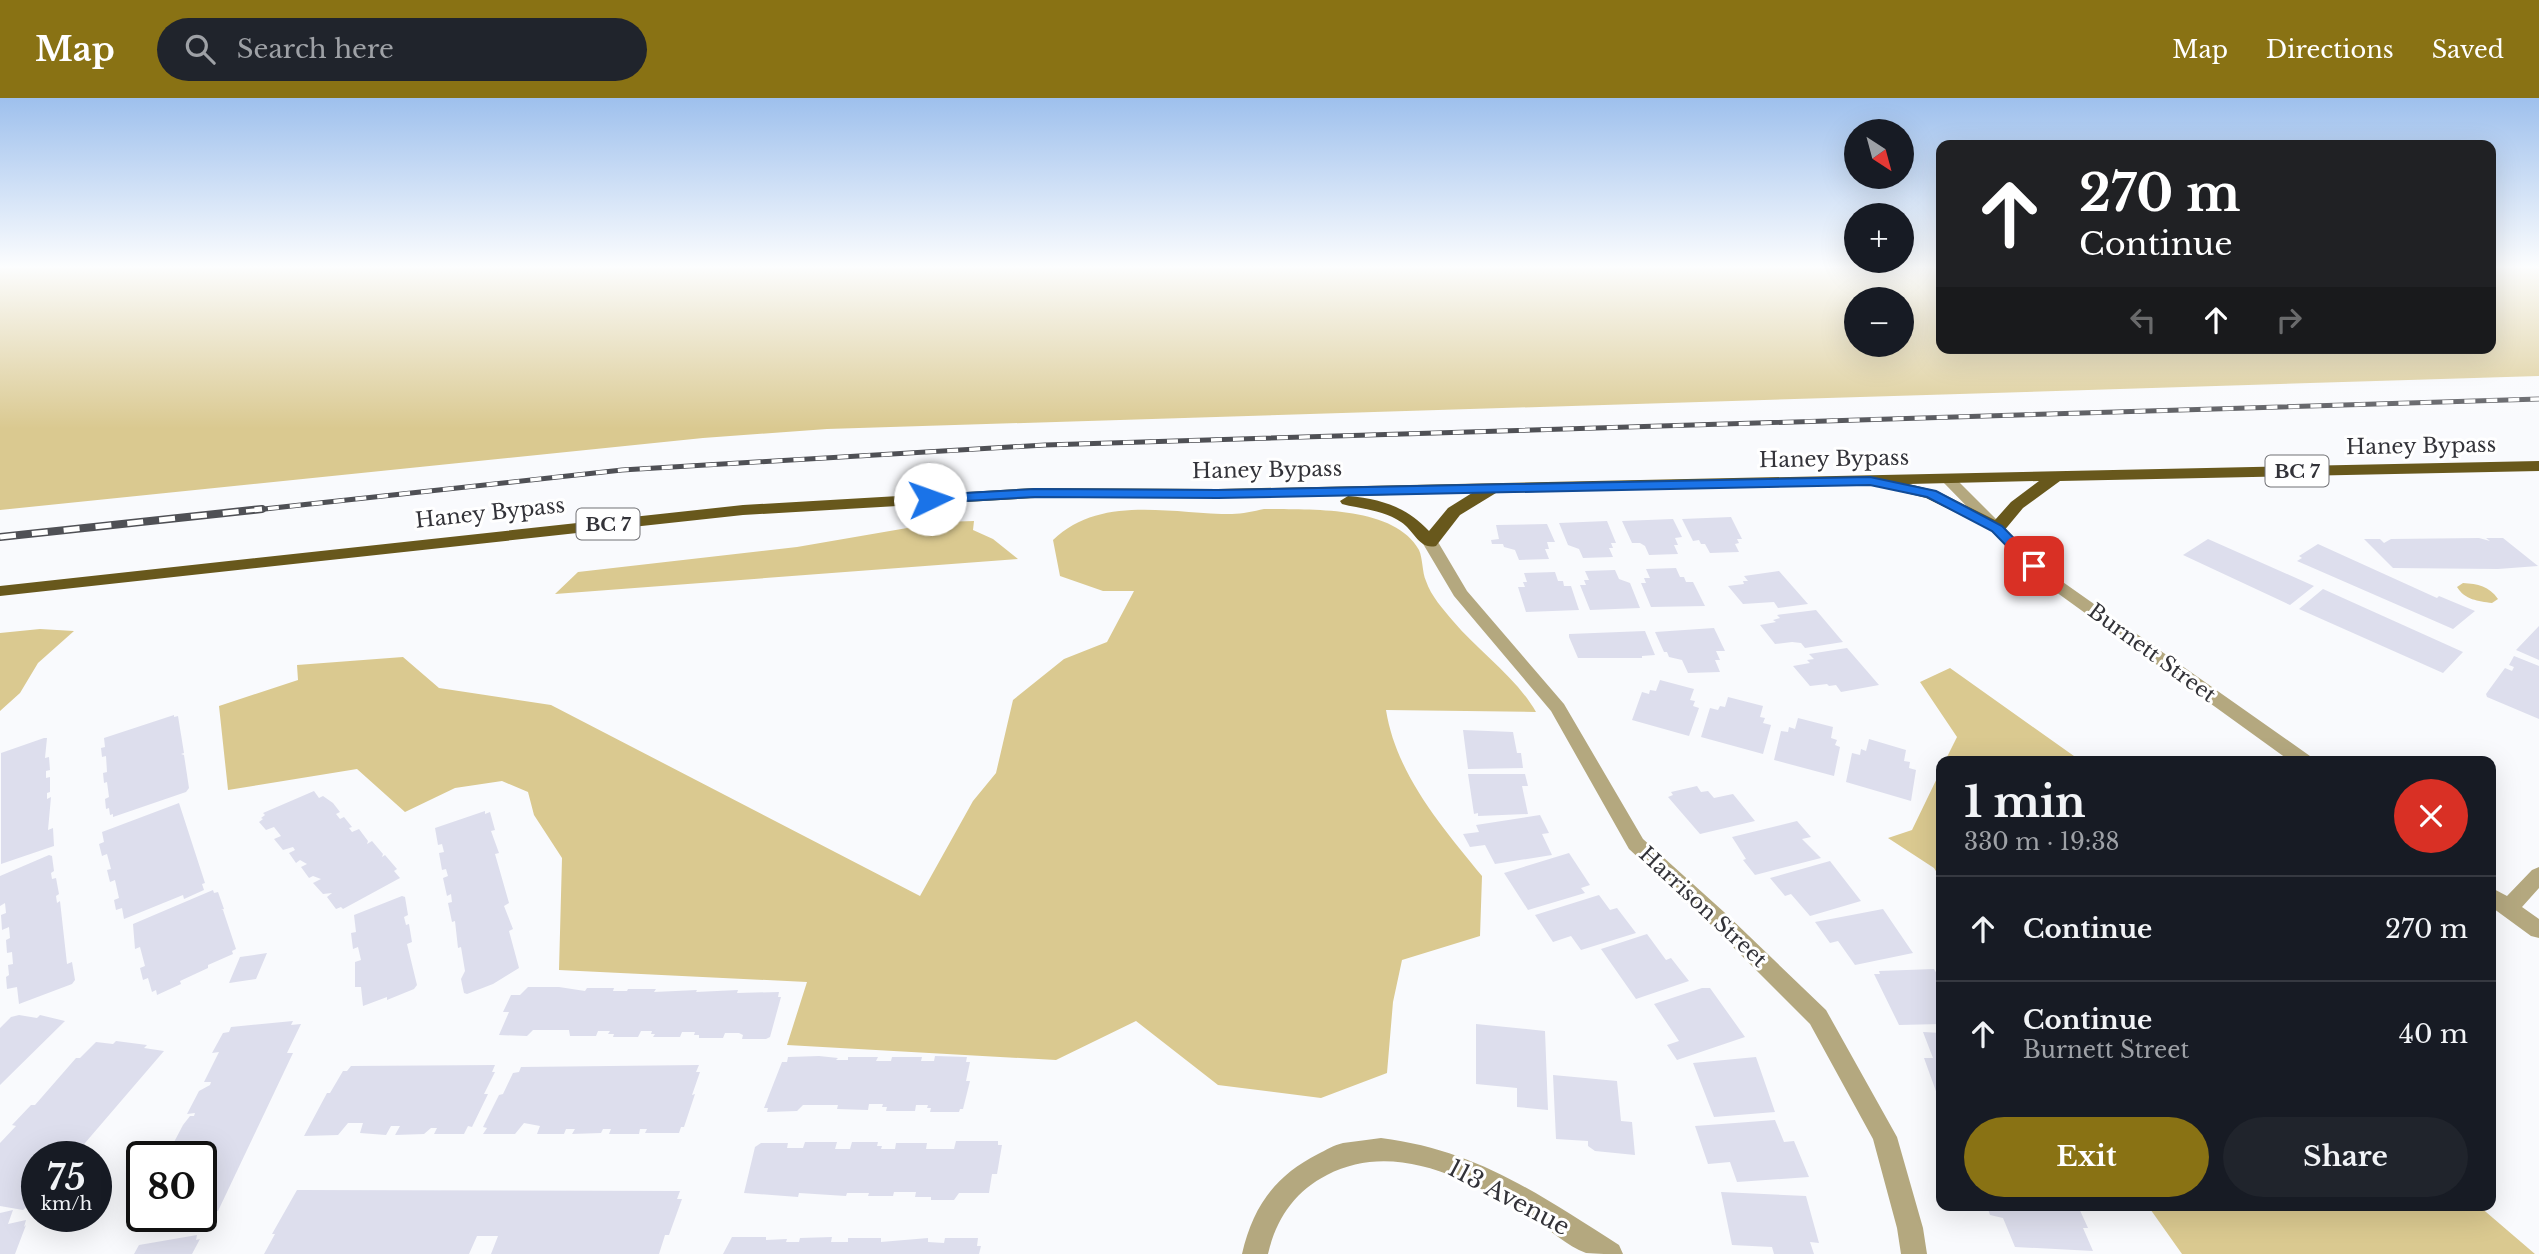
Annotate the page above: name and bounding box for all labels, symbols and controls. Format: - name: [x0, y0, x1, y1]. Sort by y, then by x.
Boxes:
- search box: [157, 18, 647, 81]
- text: Map: [35, 29, 115, 70]
- icon: search: [181, 30, 219, 68]
- text: Search here: [237, 33, 394, 65]
- text: Map: [2172, 35, 2228, 64]
- text: Directions: [2266, 35, 2394, 64]
- text: Saved: [2432, 35, 2504, 64]
- north arrow: [1844, 119, 1914, 189]
- map controls: [1844, 119, 1914, 357]
- text: 270 m: [2079, 163, 2240, 224]
- icon: ahead: [1964, 168, 2055, 259]
- button: +: [1844, 203, 1914, 273]
- text: Continue: [2079, 224, 2232, 264]
- button: −: [1844, 287, 1914, 357]
- icon: left: [2124, 301, 2162, 339]
- icon: ahead: [2197, 301, 2235, 339]
- icon: right: [2270, 301, 2308, 339]
- street label: Haney Bypass: [2346, 432, 2496, 460]
- street label: Haney Bypass: [1759, 445, 1909, 473]
- street label: Haney Bypass: [1192, 456, 1342, 484]
- road number: BC 7: [2266, 456, 2328, 486]
- position arrow: [893, 462, 967, 536]
- street label: Haney Bypass: [414, 492, 566, 534]
- road number: BC 7: [576, 508, 640, 540]
- pin: [2004, 536, 2064, 596]
- icon: arrive: [2015, 547, 2053, 585]
- street label: Burnett Street: [2083, 598, 2221, 708]
- text: 1 min: [1964, 776, 2086, 828]
- button: close: [2394, 779, 2468, 853]
- text: 330 m · 19:38: [1964, 828, 2120, 856]
- street label: Harrison Street: [1634, 841, 1772, 973]
- icon: ahead: [1964, 910, 2002, 948]
- text: Continue: [2023, 913, 2152, 945]
- text: 270 m: [2385, 913, 2468, 945]
- text: Continue: [2023, 1004, 2152, 1036]
- icon: ahead: [1964, 1015, 2002, 1053]
- text: 40 m: [2399, 1018, 2468, 1050]
- text: Burnett Street: [2023, 1036, 2189, 1064]
- button: Exit: [1964, 1117, 2209, 1197]
- button: Share: [2223, 1117, 2468, 1197]
- speed limit sign: 80: [126, 1141, 217, 1232]
- street label: 113 Avenue: [1443, 1153, 1575, 1241]
- text: 75: [47, 1156, 86, 1199]
- text: km/h: [41, 1193, 92, 1215]

